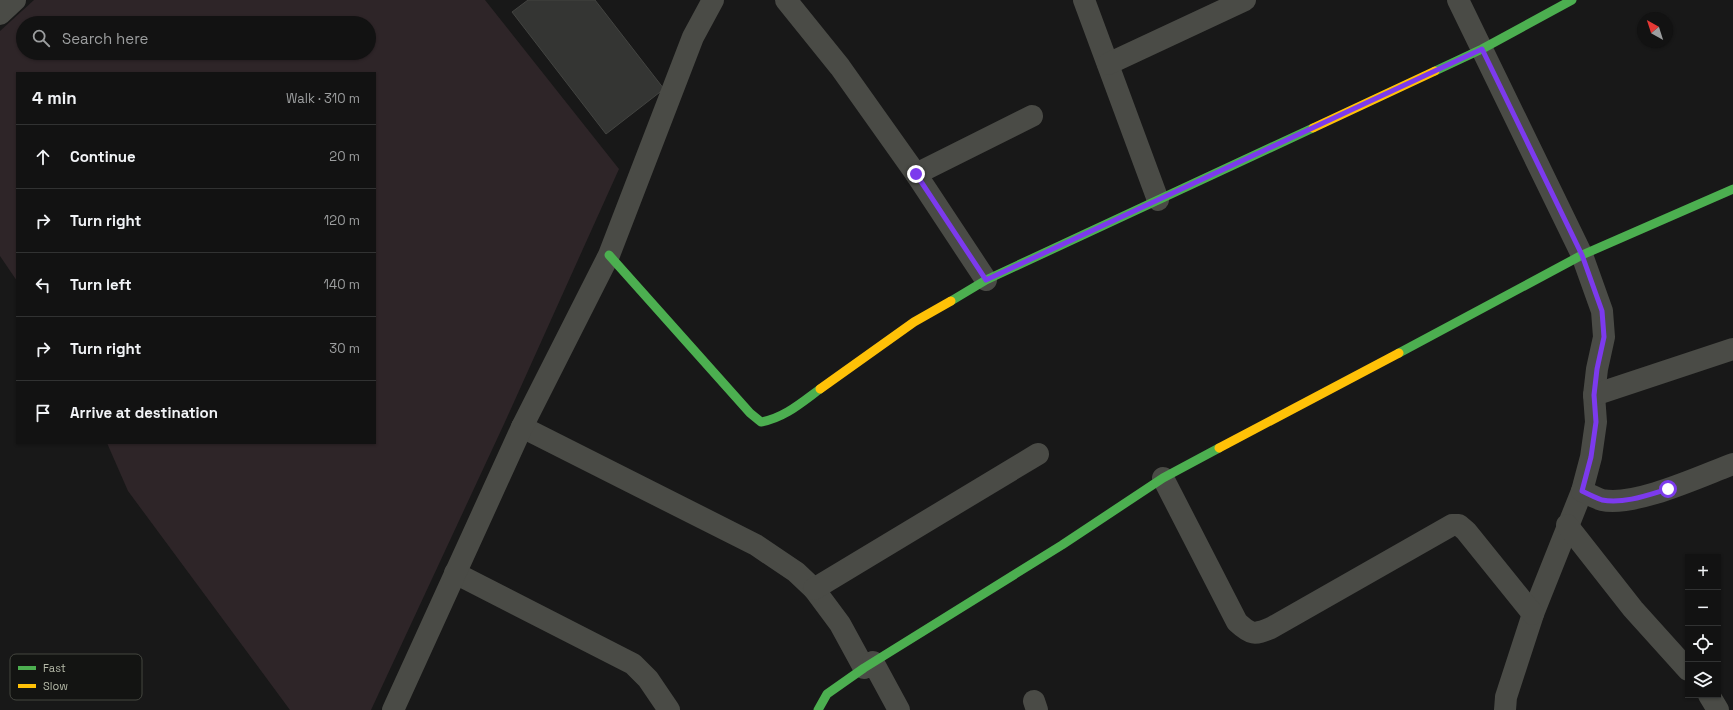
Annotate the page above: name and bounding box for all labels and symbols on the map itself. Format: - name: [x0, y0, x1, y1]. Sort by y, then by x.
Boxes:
- north arrow: [1637, 12, 1673, 48]
- route end: [907, 165, 925, 183]
- route start: [1659, 480, 1677, 498]
- legend: [10, 654, 142, 700]
- text: Fast: [43, 661, 66, 675]
- text: Slow: [43, 679, 68, 693]

